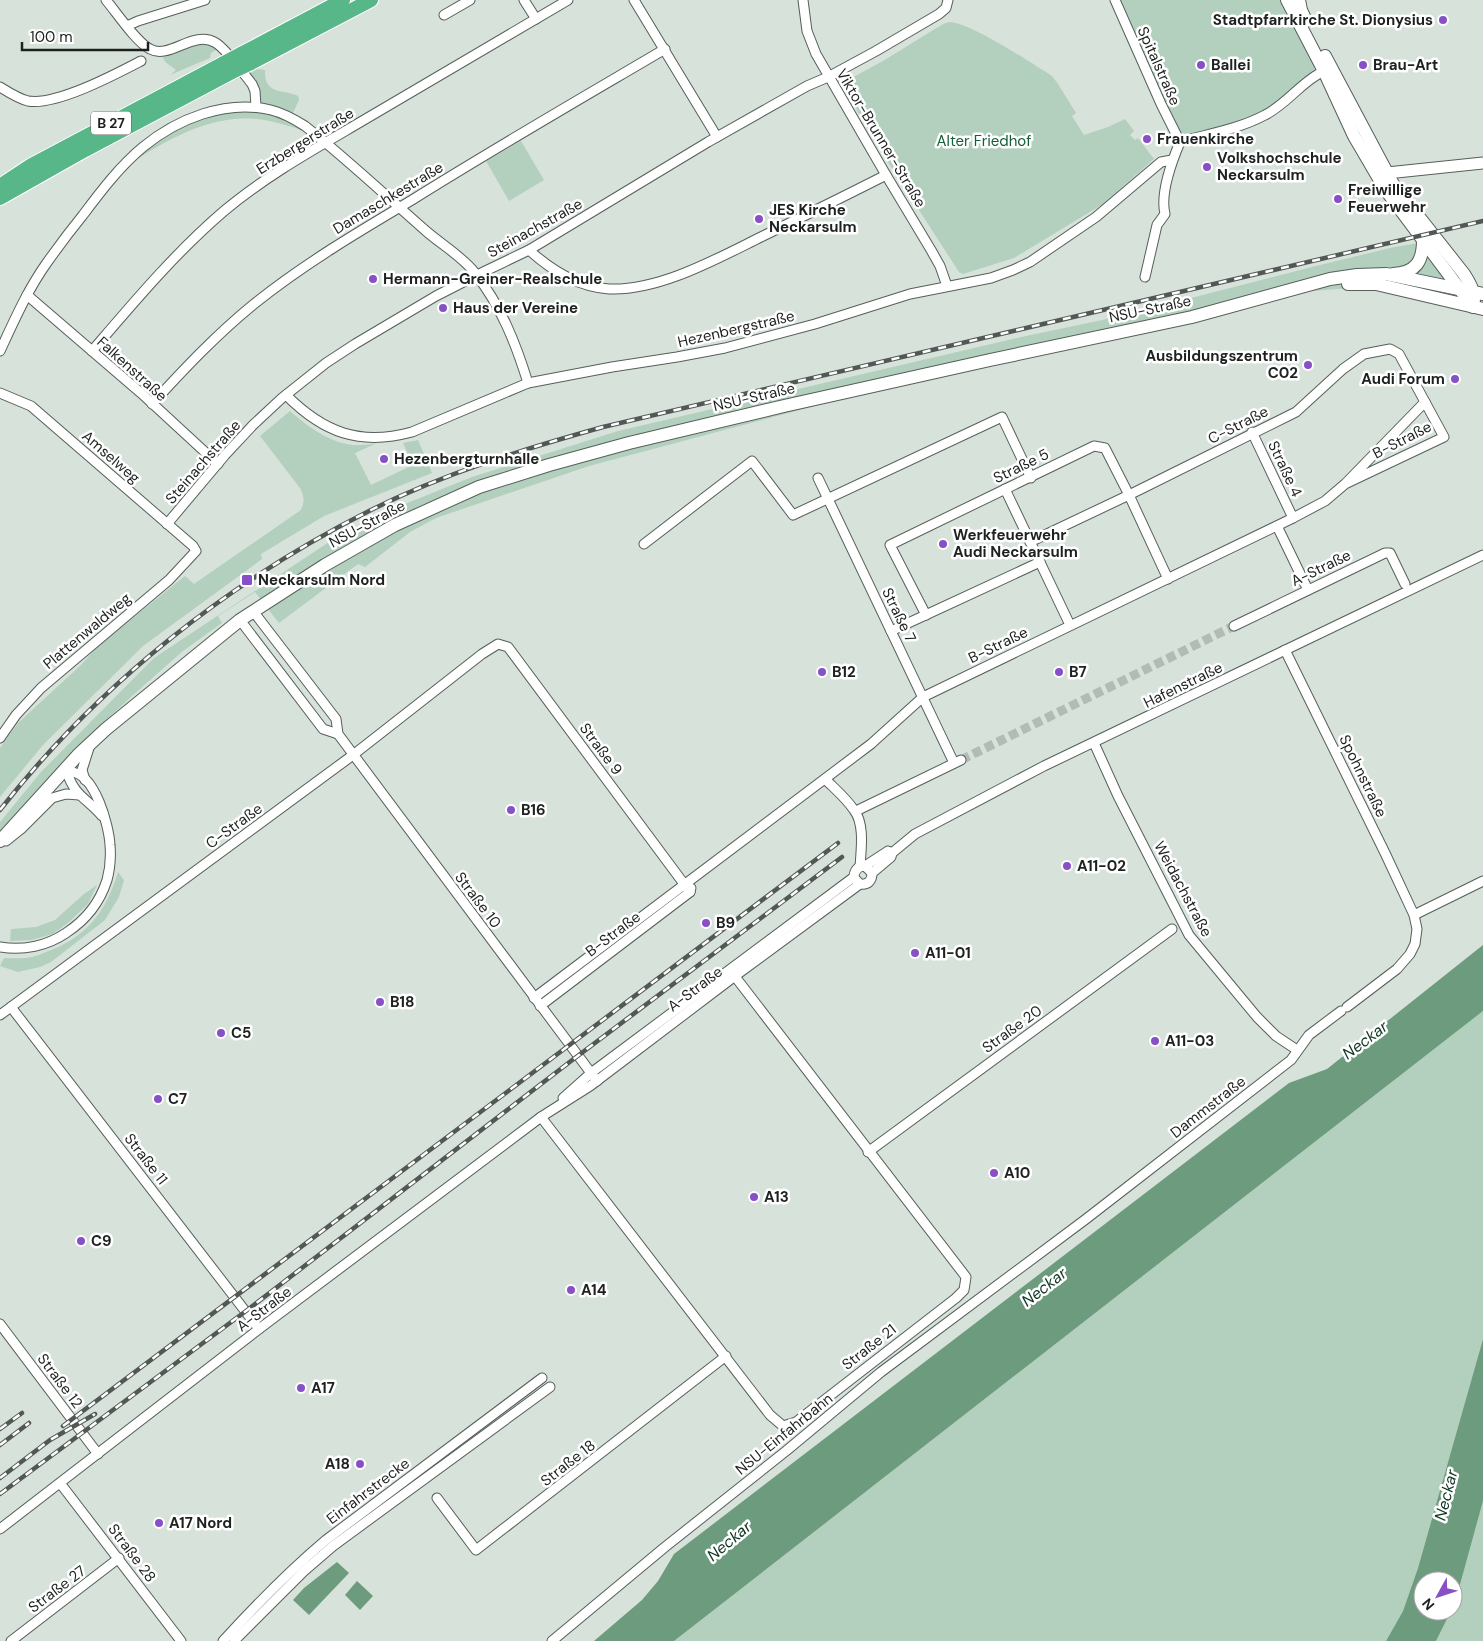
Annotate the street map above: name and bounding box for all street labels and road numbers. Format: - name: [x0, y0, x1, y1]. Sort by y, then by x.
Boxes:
- street label: Spitalstraße: [1133, 24, 1185, 108]
- street label: Viktor-Brunner-Straße: [832, 65, 930, 211]
- street label: Erzbergerstraße: [252, 103, 358, 179]
- road number: B 27: [91, 112, 131, 134]
- street label: Damaschkestraße: [329, 157, 447, 239]
- street label: Steinachstraße: [484, 194, 586, 262]
- street label: NSU-Straße: [1107, 291, 1193, 327]
- street label: Hezenbergstraße: [676, 306, 796, 352]
- street label: Falkenstraße: [93, 332, 171, 406]
- street label: NSU-Straße: [711, 378, 797, 416]
- street label: C-Straße: [1204, 401, 1272, 449]
- street label: Steinachstraße: [161, 416, 245, 508]
- street label: B-Straße: [1369, 417, 1435, 463]
- street label: Amselweg: [78, 426, 144, 488]
- street label: Straße 4: [1263, 438, 1307, 500]
- street label: Straße 5: [990, 444, 1052, 488]
- street label: NSU-Straße: [325, 496, 409, 552]
- street label: A-Straße: [1288, 545, 1354, 591]
- street label: Straße 7: [877, 584, 921, 646]
- street label: Plattenwaldweg: [39, 588, 135, 674]
- street label: B-Straße: [965, 622, 1031, 668]
- street label: Hafenstraße: [1140, 657, 1226, 713]
- street label: Straße 9: [575, 719, 627, 779]
- street label: Spohnstraße: [1334, 732, 1392, 820]
- street label: C-Straße: [202, 799, 266, 853]
- street label: Weidachstraße: [1149, 838, 1217, 940]
- street label: Straße 10: [450, 868, 506, 932]
- street label: B-Straße: [582, 907, 644, 961]
- street label: A-Straße: [663, 962, 727, 1016]
- street label: Straße 20: [978, 1001, 1046, 1057]
- street label: Dammstraße: [1166, 1071, 1250, 1143]
- street label: Straße 11: [120, 1129, 172, 1189]
- street label: A-Straße: [232, 1282, 296, 1336]
- street label: Straße 21: [838, 1319, 900, 1375]
- street label: Straße 12: [33, 1349, 87, 1413]
- street label: NSU-Einfahrbahn: [731, 1389, 837, 1479]
- street label: Straße 18: [537, 1435, 599, 1491]
- street label: Einfahrstrecke: [323, 1453, 413, 1529]
- street label: Straße 28: [104, 1520, 160, 1586]
- street label: Straße 27: [24, 1561, 90, 1617]

